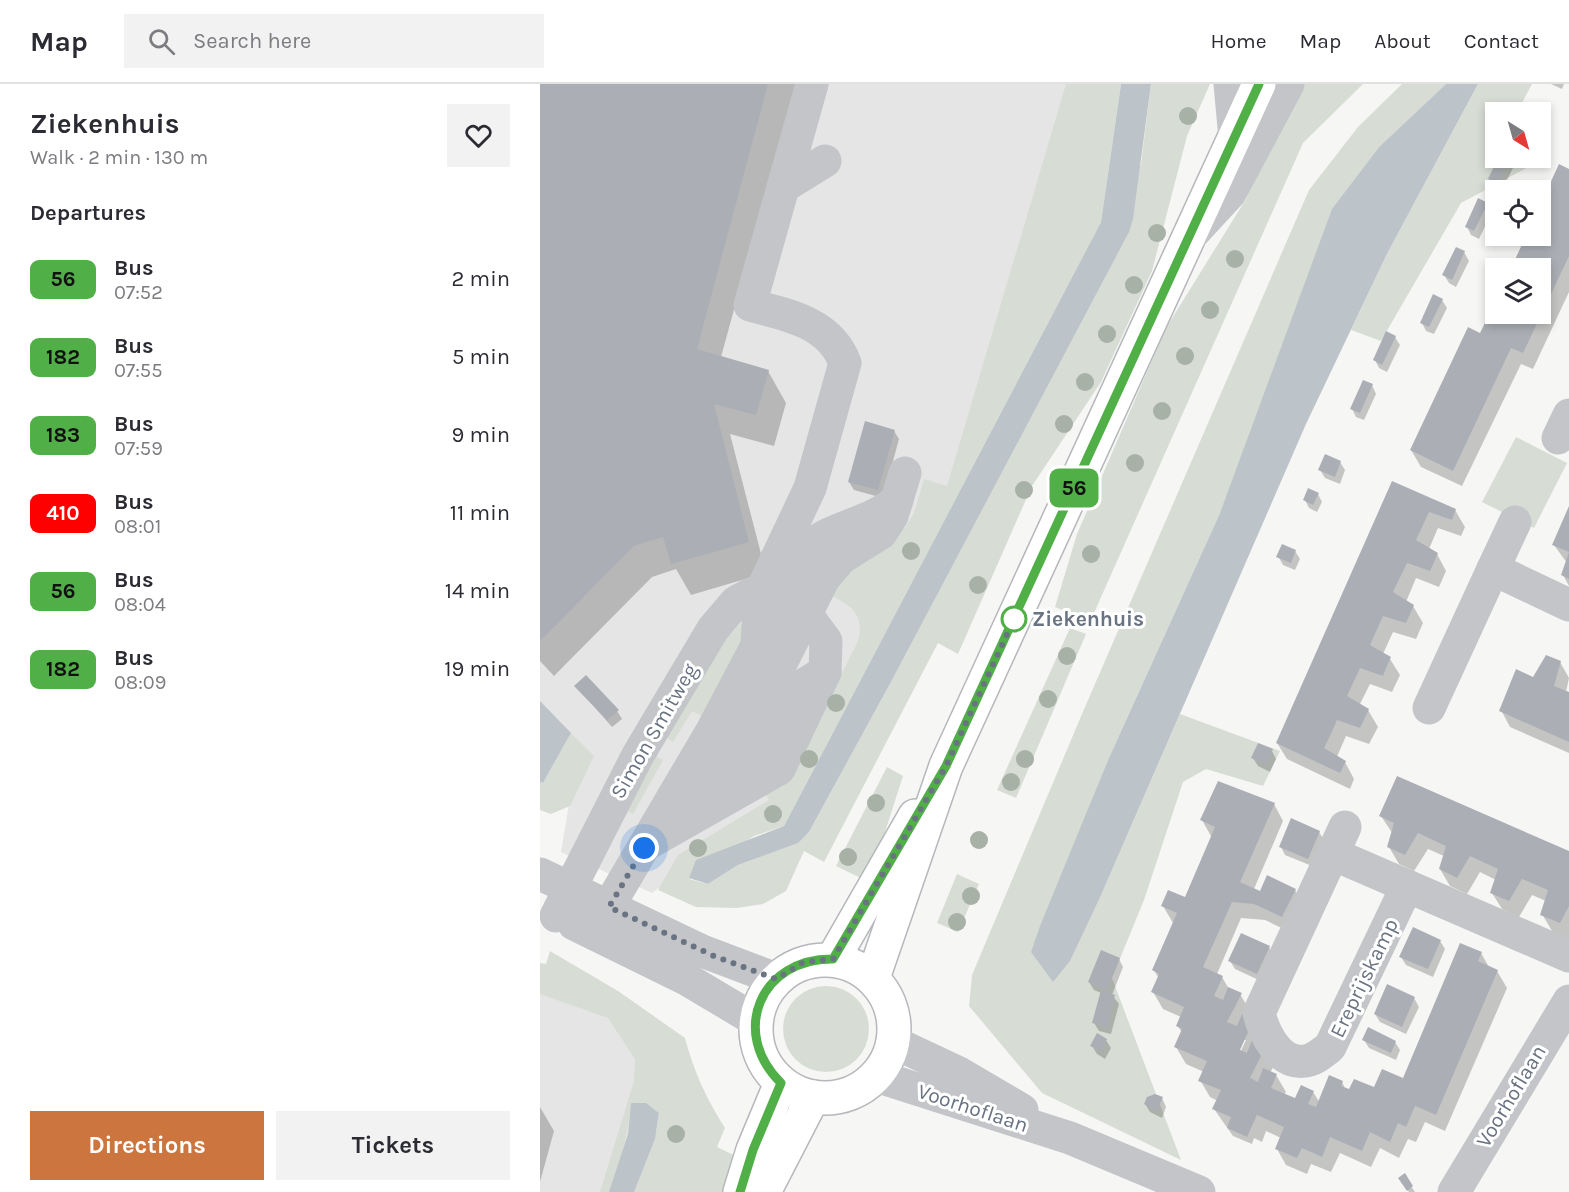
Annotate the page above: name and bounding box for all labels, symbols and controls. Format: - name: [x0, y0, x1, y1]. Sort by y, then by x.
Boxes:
- search box: [124, 14, 544, 68]
- text: Map: [30, 25, 88, 58]
- icon: search: [145, 25, 178, 58]
- text: Search here: [193, 28, 311, 54]
- text: Home: [1211, 29, 1267, 53]
- text: Map: [1300, 29, 1341, 53]
- text: About: [1374, 29, 1431, 53]
- text: Contact: [1464, 29, 1539, 53]
- north arrow: [1485, 102, 1551, 168]
- map controls: [1485, 102, 1551, 324]
- button: heart: [447, 104, 510, 167]
- text: Ziekenhuis: [30, 107, 179, 140]
- text: Walk · 2 min · 130 m: [30, 146, 208, 169]
- button: locate: [1485, 180, 1551, 246]
- text: Departures: [30, 200, 146, 226]
- text: Bus: [114, 255, 154, 281]
- button: layers: [1485, 258, 1551, 324]
- text: 2 min: [452, 266, 510, 292]
- text: 56: [51, 267, 75, 291]
- text: 07:52: [114, 281, 163, 304]
- text: Bus: [114, 333, 154, 359]
- text: 5 min: [452, 344, 510, 370]
- text: 182: [46, 345, 80, 369]
- text: 07:55: [114, 359, 162, 382]
- text: Bus: [114, 411, 154, 437]
- text: 9 min: [452, 422, 510, 448]
- text: 183: [46, 423, 80, 447]
- text: 07:59: [114, 437, 163, 460]
- line badge: 56: [1047, 468, 1101, 508]
- text: 56: [1062, 476, 1086, 500]
- text: Bus: [114, 489, 154, 515]
- text: 11 min: [450, 500, 510, 526]
- text: 410: [46, 501, 80, 525]
- text: 08:01: [114, 515, 161, 538]
- text: Bus: [114, 567, 154, 593]
- text: 14 min: [445, 578, 510, 604]
- text: 56: [51, 579, 75, 603]
- text: 08:04: [114, 593, 166, 616]
- marker: Ziekenhuis: [1001, 606, 1027, 632]
- place label: Ziekenhuis: [1032, 607, 1144, 631]
- text: Bus: [114, 645, 154, 671]
- text: 19 min: [444, 656, 510, 682]
- text: 182: [46, 657, 80, 681]
- street label: Simon Smitweg: [606, 659, 702, 803]
- text: 08:09: [114, 671, 166, 694]
- your location: [629, 833, 659, 863]
- street label: Ereprijskamp: [1325, 915, 1403, 1041]
- street label: Voorhoflaan: [1471, 1041, 1551, 1151]
- street label: Voorhoflaan: [915, 1079, 1031, 1137]
- button: Directions: [30, 1111, 264, 1180]
- button: Tickets: [276, 1111, 510, 1180]

